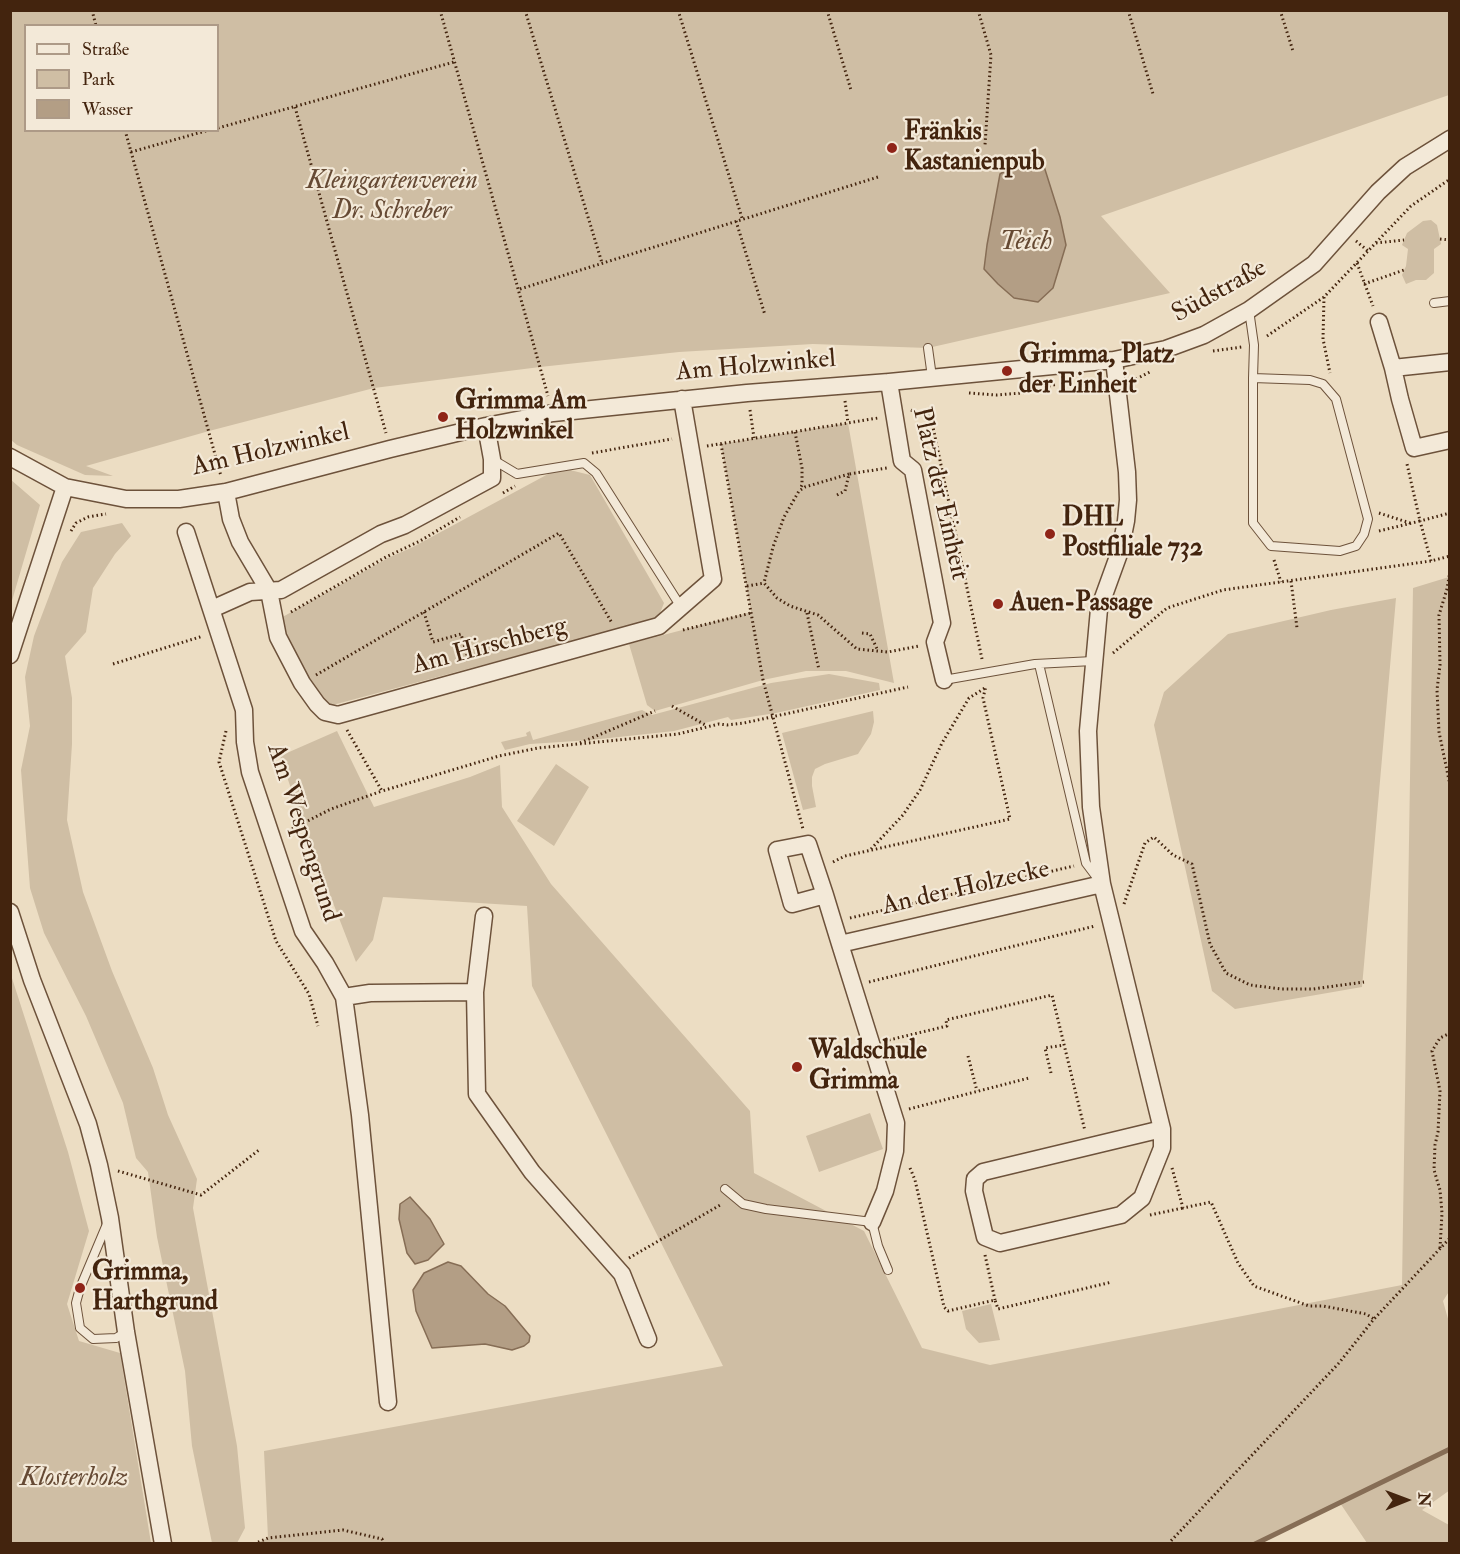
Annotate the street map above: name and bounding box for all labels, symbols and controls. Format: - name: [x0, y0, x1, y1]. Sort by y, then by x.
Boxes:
- legend: [24, 24, 219, 132]
- text: Straße: [82, 38, 129, 61]
- text: Park: [82, 68, 115, 91]
- text: Wasser: [82, 98, 133, 121]
- place label: Fränkis Kastanienpub: [904, 117, 1044, 178]
- marker: Fränkis Kastanienpub: [885, 141, 899, 155]
- park label: Kleingartenverein Dr. Schreber: [306, 166, 478, 228]
- water label: Teich: [1000, 227, 1052, 259]
- street label: Südstraße: [1167, 253, 1273, 331]
- place label: Grimma, Platz der Einheit: [1019, 340, 1174, 402]
- street label: Am Holzwinkel: [675, 344, 837, 390]
- marker: Grimma, Platz der Einheit: [1000, 364, 1014, 378]
- place label: Grimma Am Holzwinkel: [455, 386, 587, 448]
- street label: Platz der Einheit: [904, 404, 974, 584]
- marker: Grimma Am Holzwinkel: [436, 410, 450, 424]
- street label: Am Holzwinkel: [189, 418, 353, 484]
- place label: DHL Postfiliale 732: [1062, 503, 1203, 564]
- marker: DHL Postfiliale 732: [1043, 527, 1057, 541]
- place label: Auen-Passage: [1010, 588, 1153, 620]
- marker: Auen-Passage: [991, 597, 1005, 611]
- street label: Am Hirschberg: [409, 611, 571, 683]
- street label: Am Wespengrund: [258, 740, 346, 926]
- street label: An der Holzecke: [879, 855, 1053, 923]
- place label: Waldschule Grimma: [809, 1036, 927, 1098]
- marker: Waldschule Grimma: [790, 1060, 804, 1074]
- place label: Grimma, Harthgrund: [92, 1257, 218, 1318]
- marker: Grimma, Harthgrund: [73, 1281, 87, 1295]
- park label: Klosterholz: [20, 1463, 128, 1495]
- north arrow: [1376, 1470, 1436, 1530]
- text: N: [1414, 1492, 1434, 1507]

